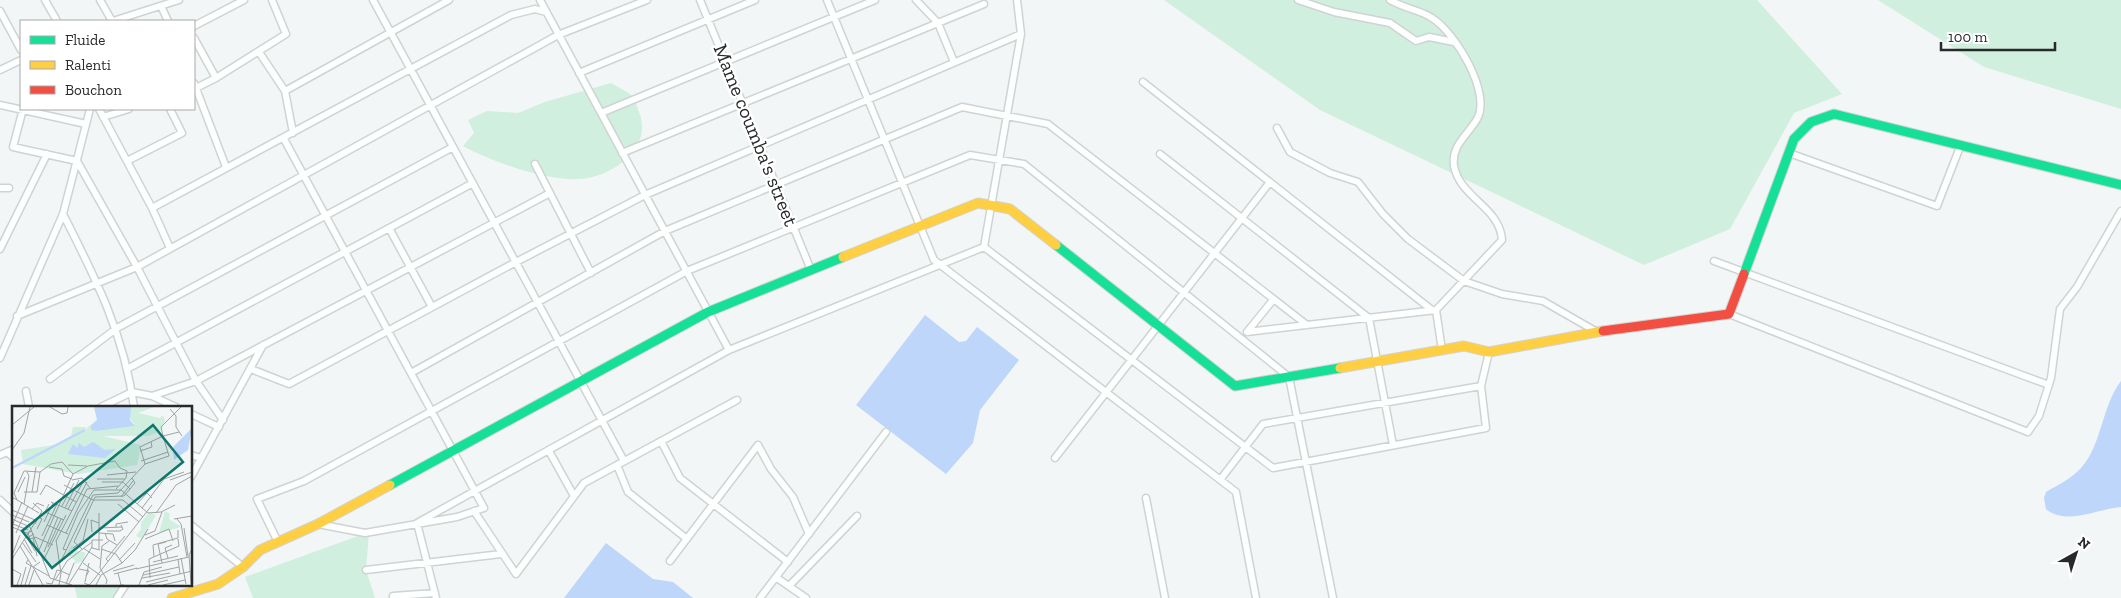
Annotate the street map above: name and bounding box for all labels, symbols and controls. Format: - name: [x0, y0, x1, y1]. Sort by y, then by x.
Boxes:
- legend: [20, 20, 195, 110]
- scale bar: [1941, 20, 2055, 52]
- text: 100 m: [1948, 28, 1987, 46]
- text: Fluide: [65, 31, 105, 49]
- street label: Mame coumba's street: [708, 40, 804, 230]
- text: Ralenti: [65, 56, 111, 74]
- text: Bouchon: [65, 81, 122, 99]
- inset map: [12, 406, 192, 586]
- north arrow: [2051, 528, 2101, 578]
- text: N: [2074, 533, 2094, 553]

